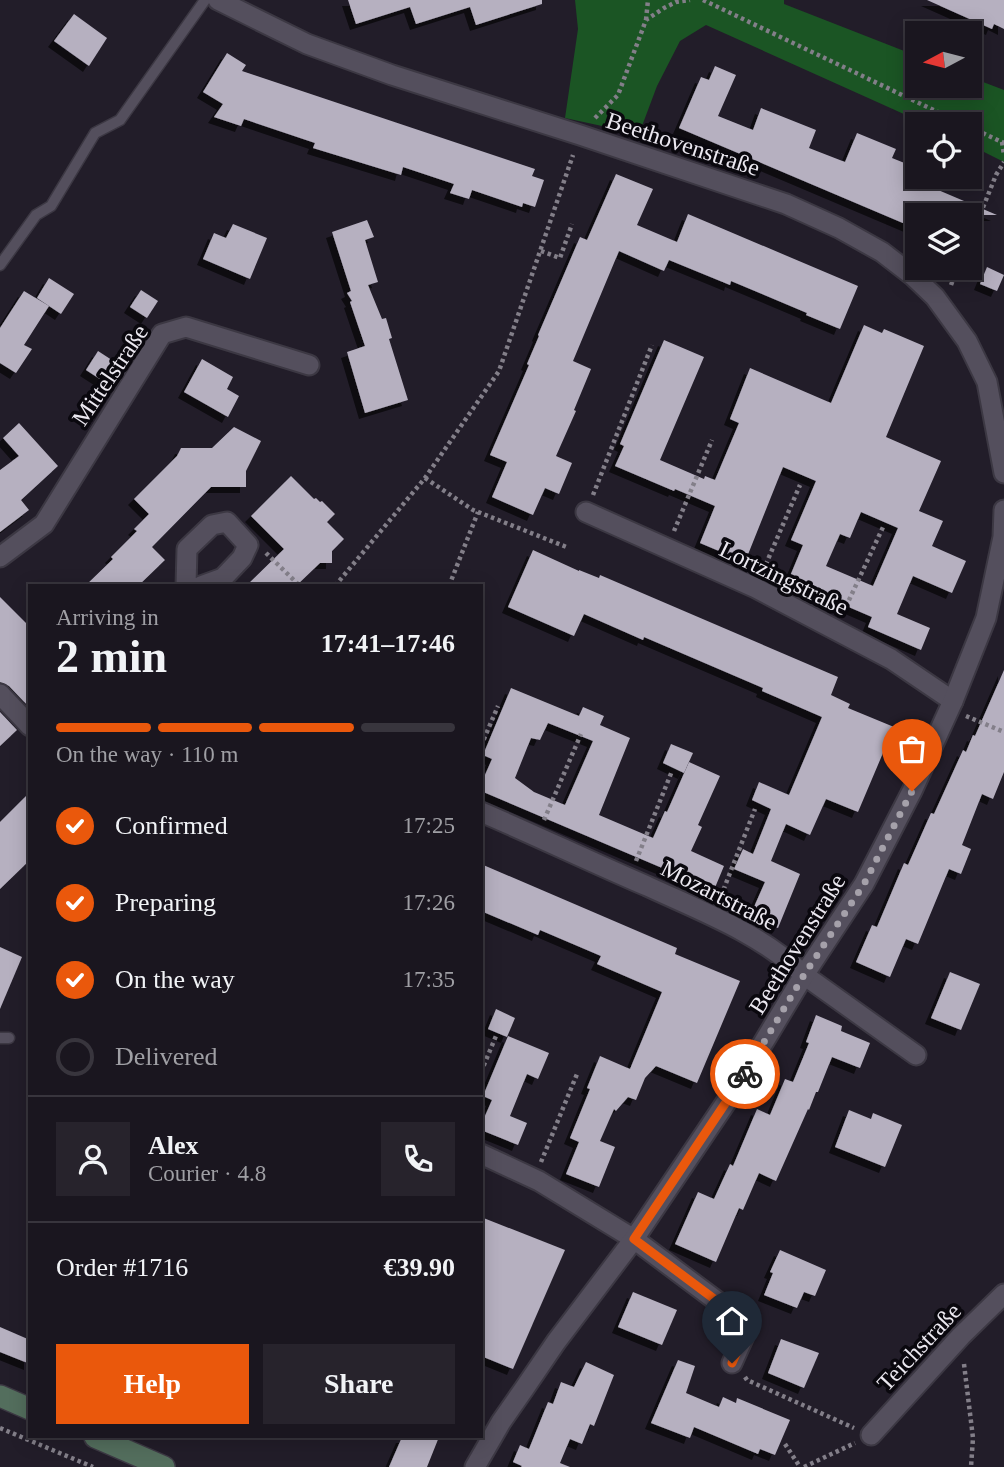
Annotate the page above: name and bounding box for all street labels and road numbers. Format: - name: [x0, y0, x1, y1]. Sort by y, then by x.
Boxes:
- street label: Beethovenstraße: [603, 107, 763, 181]
- street label: Mittelstraße: [67, 320, 153, 430]
- street label: Lortzingstraße: [715, 536, 853, 620]
- street label: Mozartstraße: [657, 855, 781, 935]
- street label: Beethovenstraße: [744, 869, 850, 1019]
- street label: Teichstraße: [872, 1298, 966, 1396]

